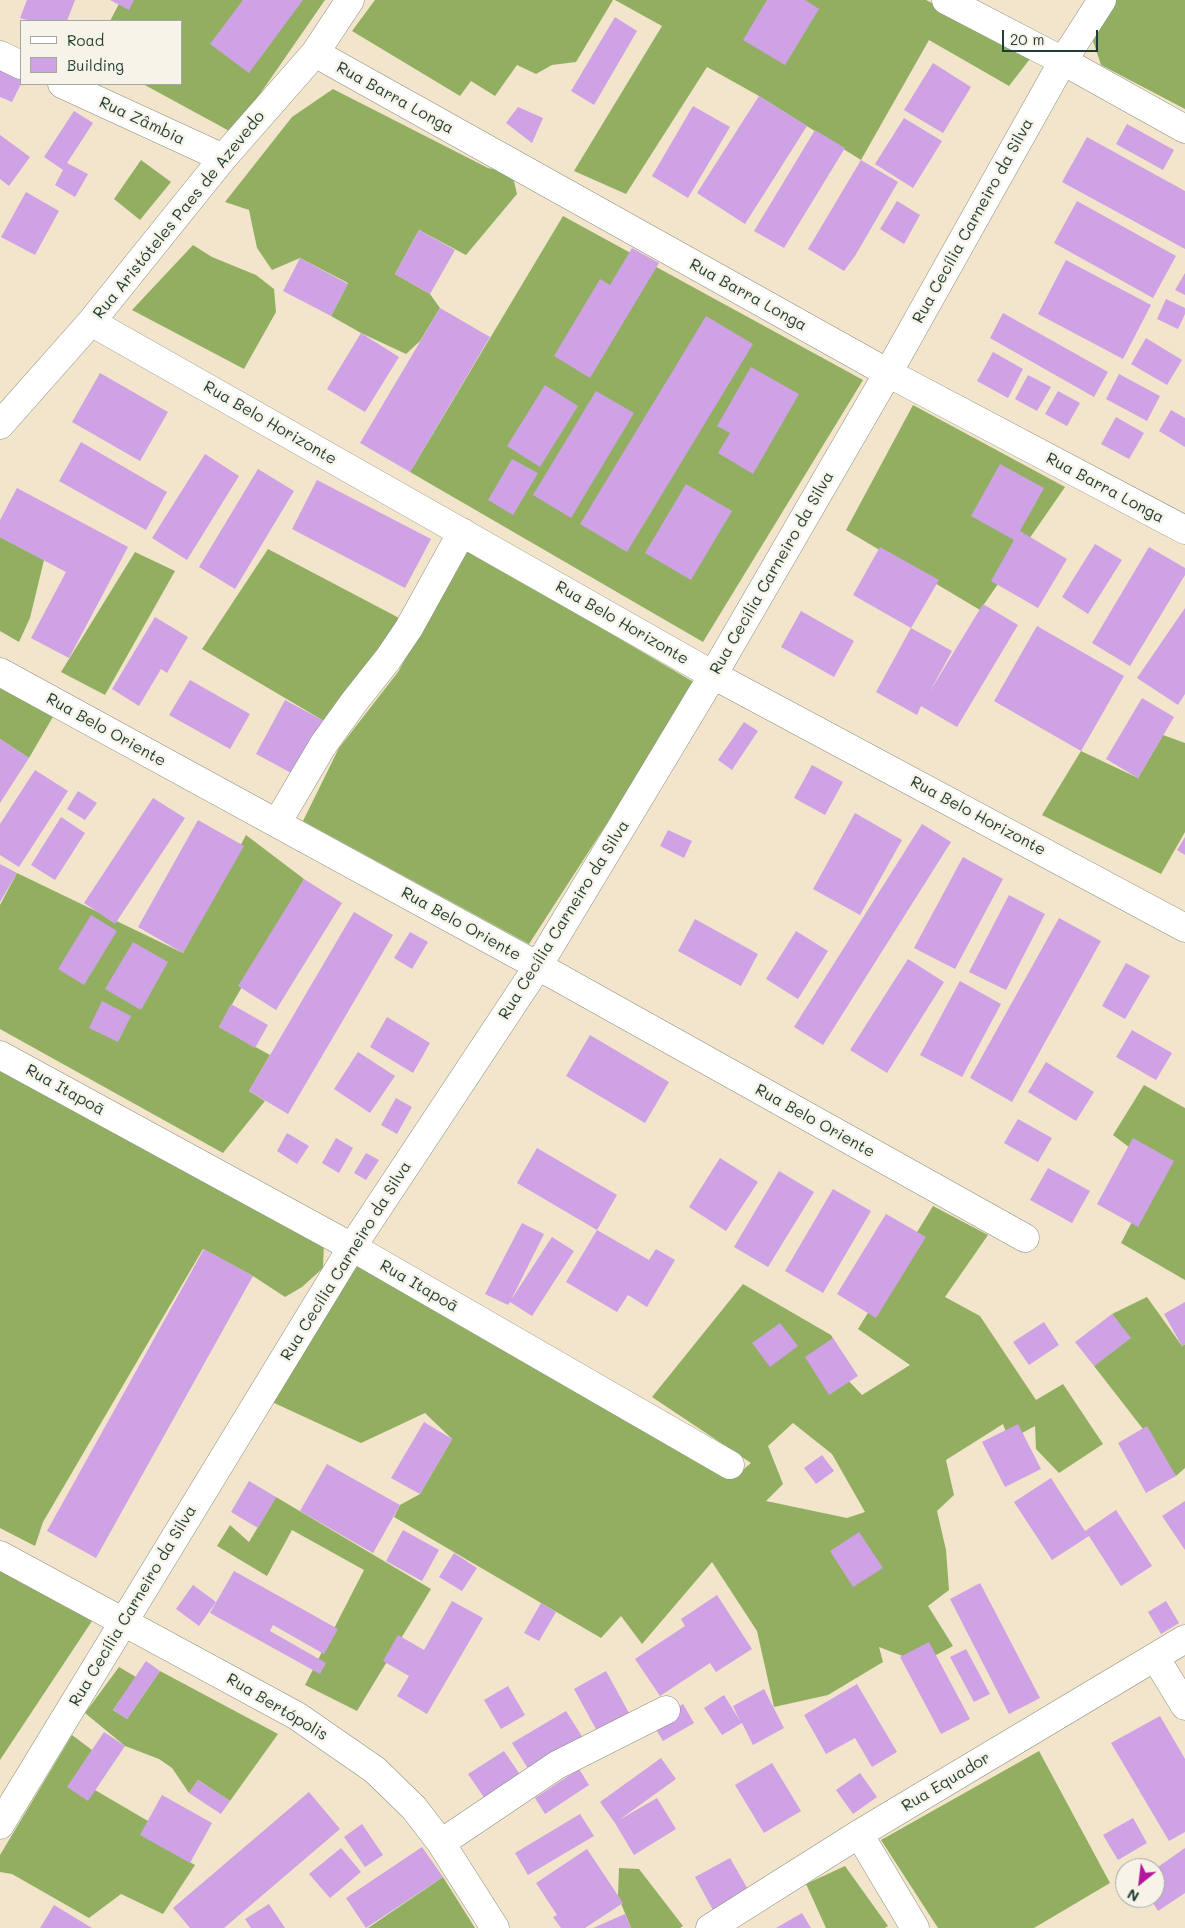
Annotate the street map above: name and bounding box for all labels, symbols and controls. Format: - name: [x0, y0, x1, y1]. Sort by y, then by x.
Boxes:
- legend: [20, 20, 182, 85]
- scale bar: [1005, 20, 1101, 52]
- text: 20 m: [1010, 29, 1044, 49]
- text: Road: [67, 30, 104, 50]
- text: Building: [67, 55, 124, 75]
- street label: Rua Barra Longa: [333, 58, 457, 138]
- street label: Rua Zâmbia: [96, 93, 188, 149]
- street label: Rua Aristóteles Paes de Azevedo: [89, 107, 269, 323]
- street label: Rua Cecília Carneiro da Silva: [909, 115, 1037, 327]
- street label: Rua Barra Longa: [686, 255, 810, 335]
- street label: Rua Belo Horizonte: [200, 377, 340, 469]
- street label: Rua Barra Longa: [1043, 449, 1167, 527]
- street label: Rua Cecília Carneiro da Silva: [706, 468, 838, 678]
- street label: Rua Belo Horizonte: [552, 577, 692, 669]
- street label: Rua Belo Oriente: [43, 689, 169, 771]
- street label: Rua Belo Horizonte: [907, 772, 1049, 860]
- street label: Rua Cecília Carneiro da Silva: [495, 817, 633, 1023]
- street label: Rua Belo Oriente: [398, 883, 524, 965]
- street label: Rua Itapoã: [22, 1060, 108, 1120]
- street label: Rua Belo Oriente: [752, 1080, 878, 1162]
- street label: Rua Cecília Carneiro da Silva: [277, 1158, 415, 1364]
- street label: Rua Itapoã: [376, 1256, 462, 1316]
- street label: Rua Cecília Carneiro da Silva: [65, 1502, 201, 1710]
- street label: Rua Bertópolis: [223, 1669, 331, 1745]
- street label: Rua Equador: [898, 1748, 994, 1816]
- north arrow: [1115, 1858, 1165, 1908]
- text: N: [1124, 1885, 1142, 1907]

